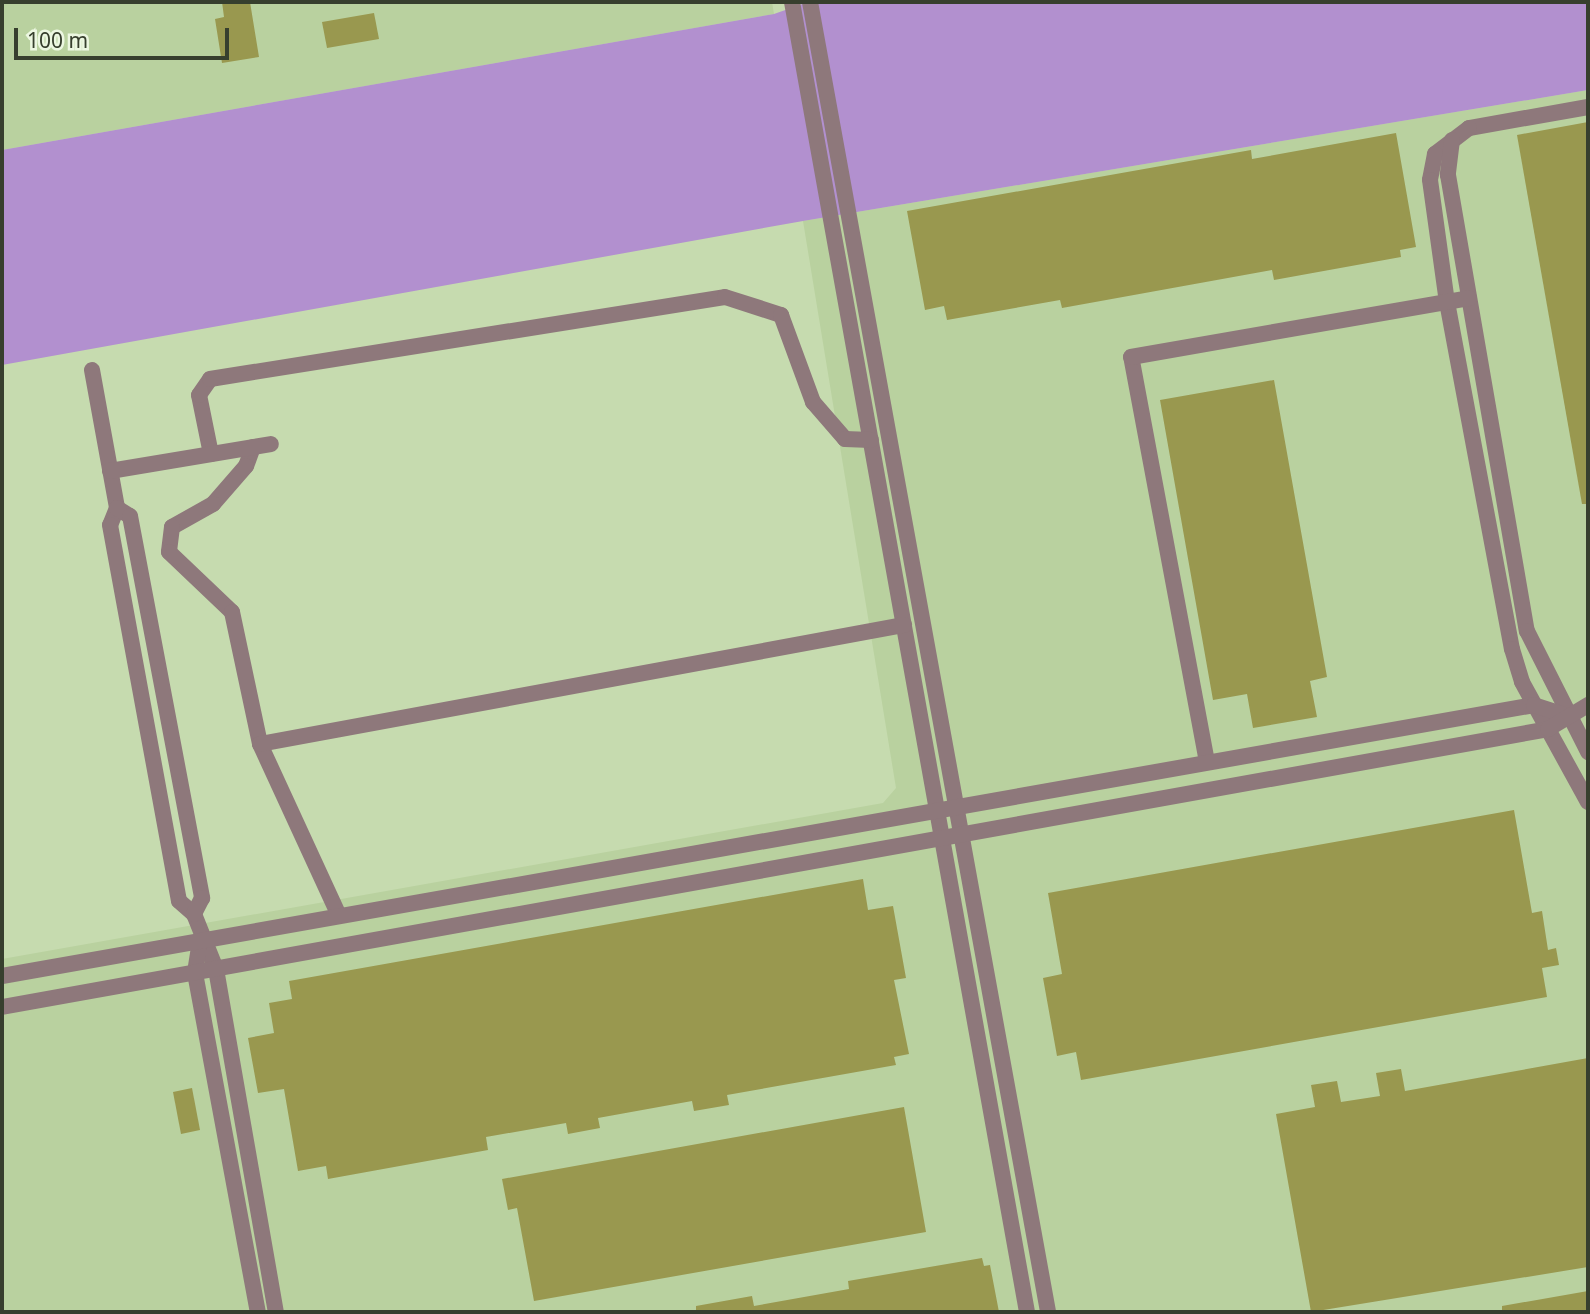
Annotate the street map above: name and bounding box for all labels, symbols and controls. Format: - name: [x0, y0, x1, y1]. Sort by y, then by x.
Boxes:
- scale bar: [18, 14, 233, 58]
- text: 100 m: [27, 26, 88, 54]

